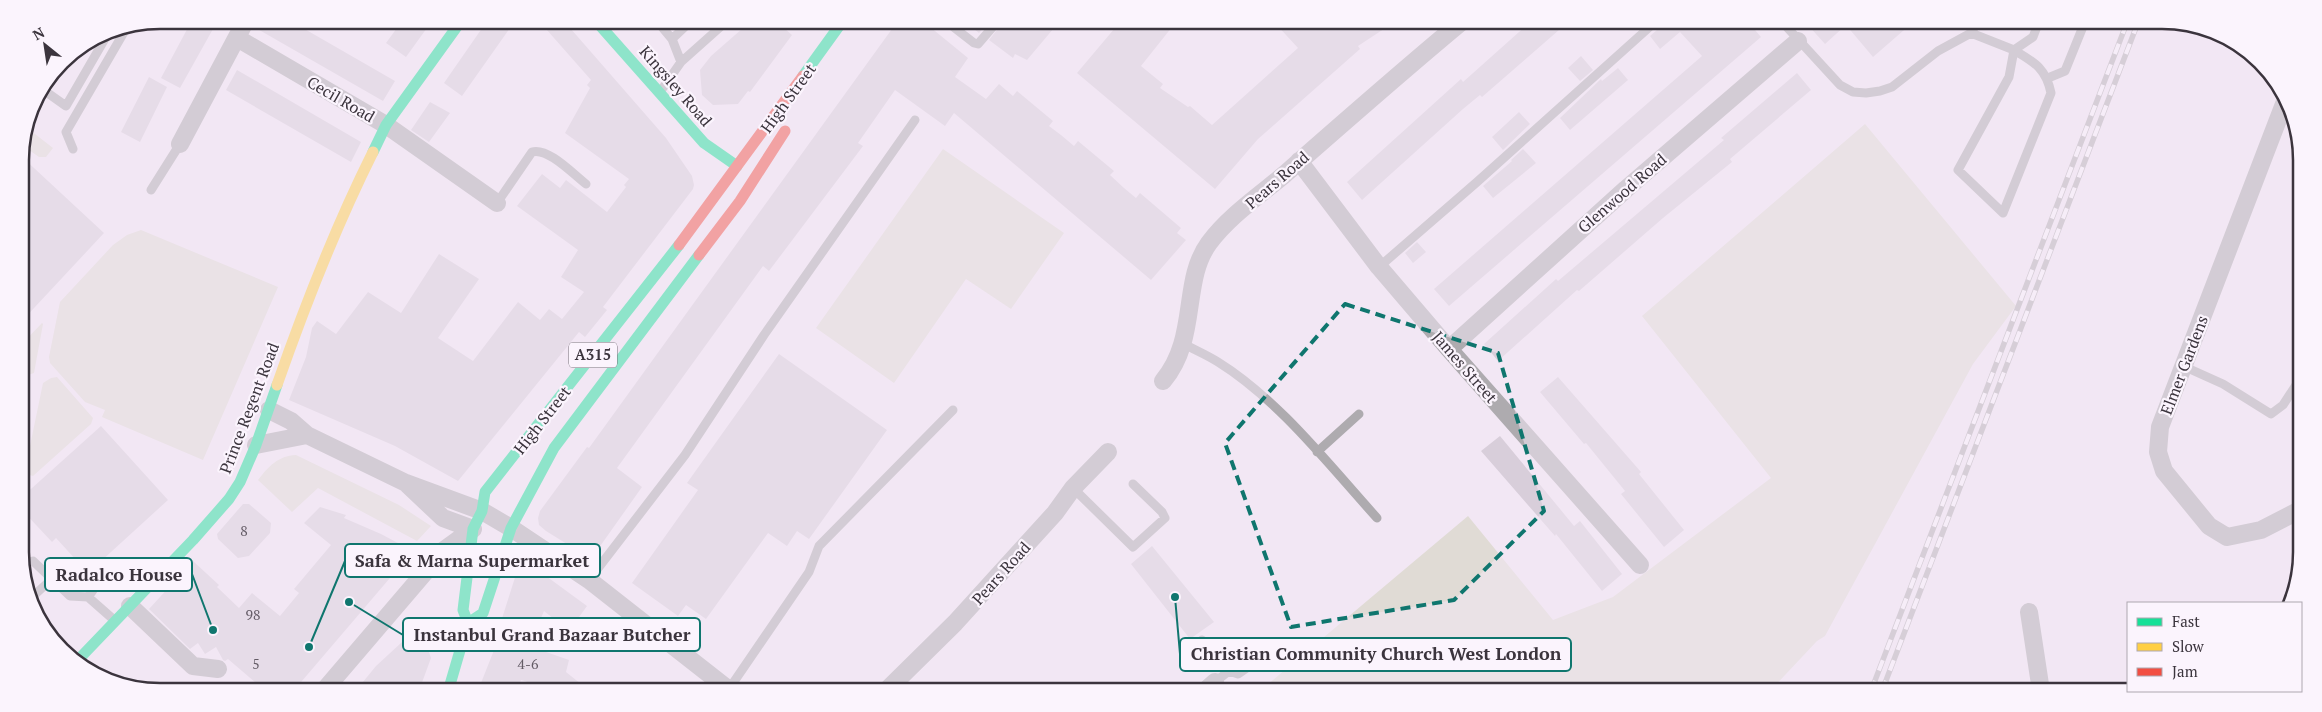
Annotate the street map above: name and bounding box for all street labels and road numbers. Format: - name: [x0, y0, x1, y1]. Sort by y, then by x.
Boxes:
- street label: Kingsley Road: [635, 41, 717, 131]
- street label: High Street: [755, 59, 821, 137]
- street label: Cecil Road: [303, 71, 379, 127]
- street label: Pears Road: [1240, 146, 1314, 214]
- street label: Glenwood Road: [1573, 148, 1671, 238]
- street label: Elmer Gardens: [2155, 312, 2213, 418]
- street label: James Street: [1428, 326, 1503, 408]
- street label: Prince Regent Road: [214, 339, 284, 477]
- road number: A315: [569, 342, 617, 368]
- street label: High Street: [508, 381, 576, 459]
- street label: Pears Road: [967, 537, 1035, 609]

